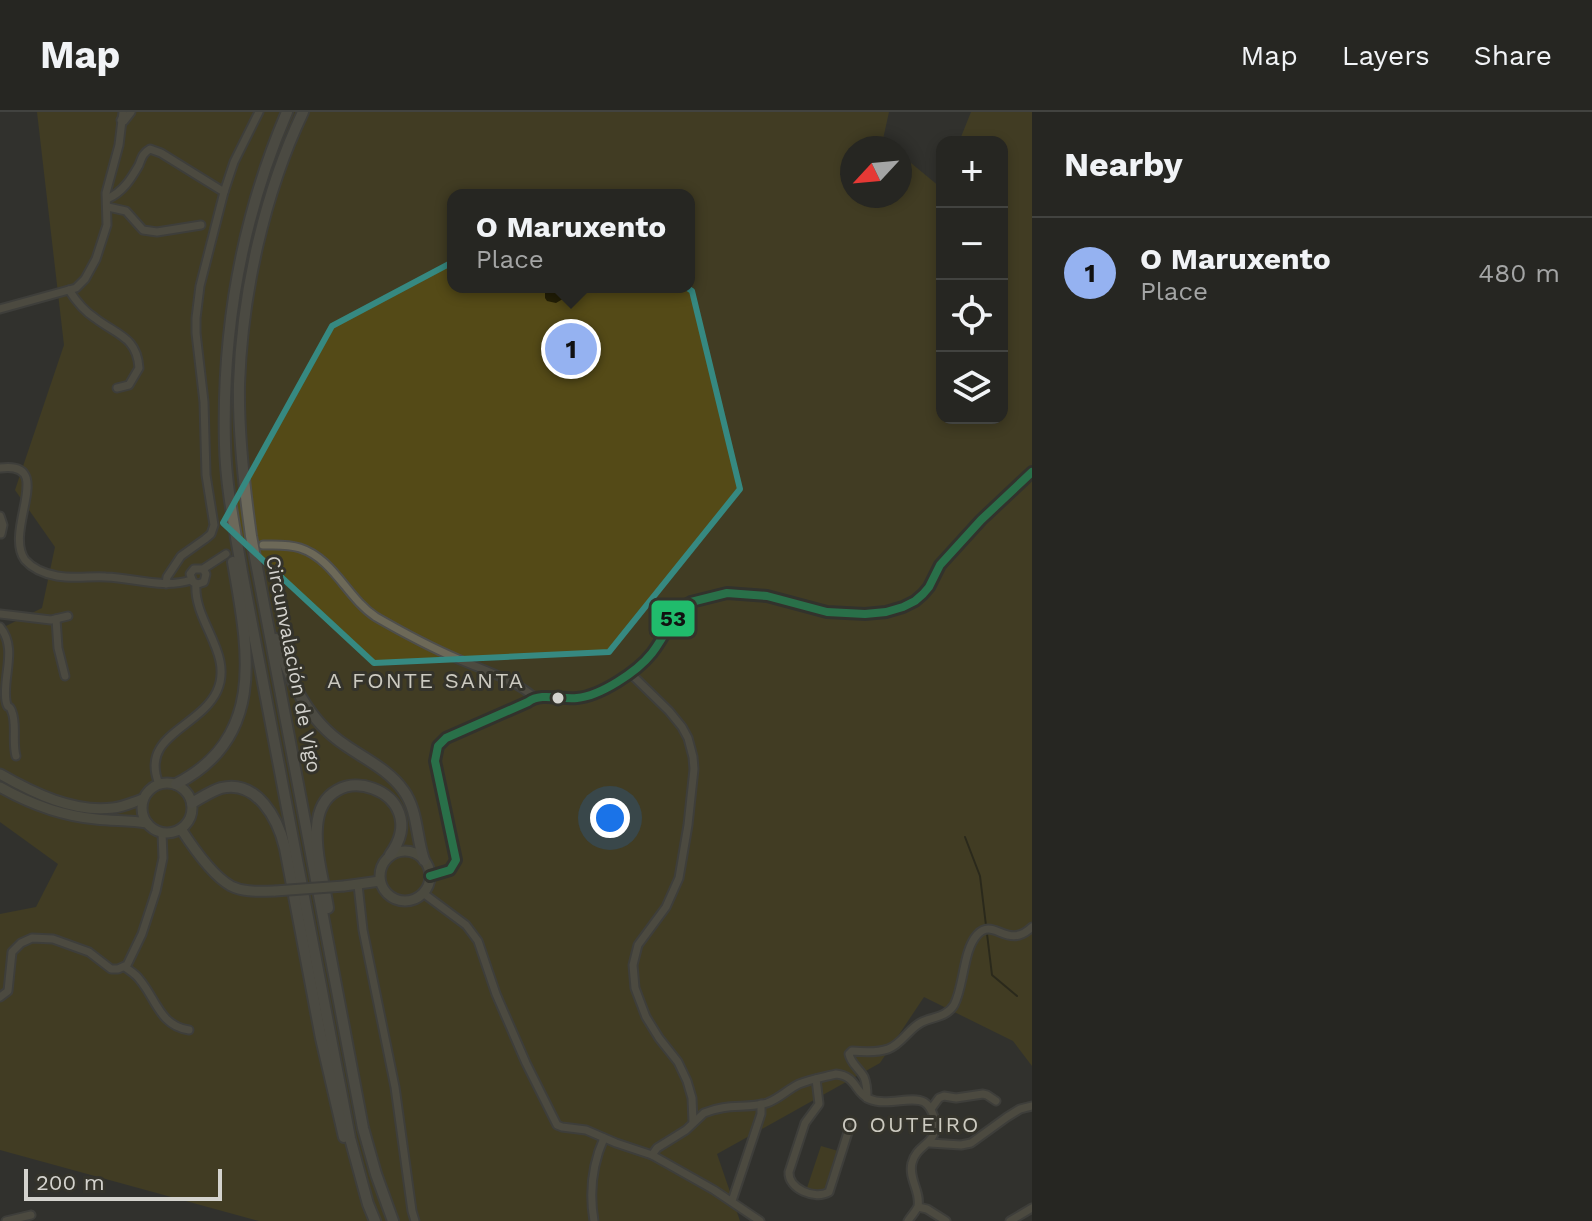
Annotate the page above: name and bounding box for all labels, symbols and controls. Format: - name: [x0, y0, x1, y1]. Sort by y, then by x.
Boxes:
- text: Map: [40, 33, 120, 77]
- text: Map: [1241, 39, 1298, 72]
- text: Layers: [1342, 39, 1430, 72]
- text: Share: [1474, 39, 1552, 72]
- north arrow: [840, 136, 912, 208]
- map controls: [936, 136, 1008, 424]
- button: +: [936, 136, 1008, 208]
- text: Nearby: [1064, 144, 1183, 184]
- popup: [447, 189, 695, 293]
- button: −: [936, 208, 1008, 280]
- text: O Maruxento: [476, 209, 666, 244]
- text: O Maruxento: [1140, 241, 1331, 276]
- text: Place: [476, 244, 544, 274]
- text: 1: [1084, 258, 1096, 288]
- text: 480 m: [1478, 258, 1560, 288]
- text: Place: [1140, 276, 1208, 306]
- button: locate: [936, 280, 1008, 352]
- pin: 1: [545, 319, 597, 379]
- button: layers: [936, 352, 1008, 424]
- street label: Circunvalación de Vigo: [261, 554, 327, 774]
- line badge: 53: [650, 599, 696, 638]
- text: 53: [660, 606, 686, 631]
- district label: A FONTE SANTA: [327, 668, 525, 693]
- unlabelled marker: [550, 690, 566, 706]
- your location: [590, 798, 630, 838]
- district label: O OUTEIRO: [842, 1112, 980, 1137]
- scale bar: [24, 1165, 222, 1201]
- text: 200 m: [36, 1170, 105, 1195]

